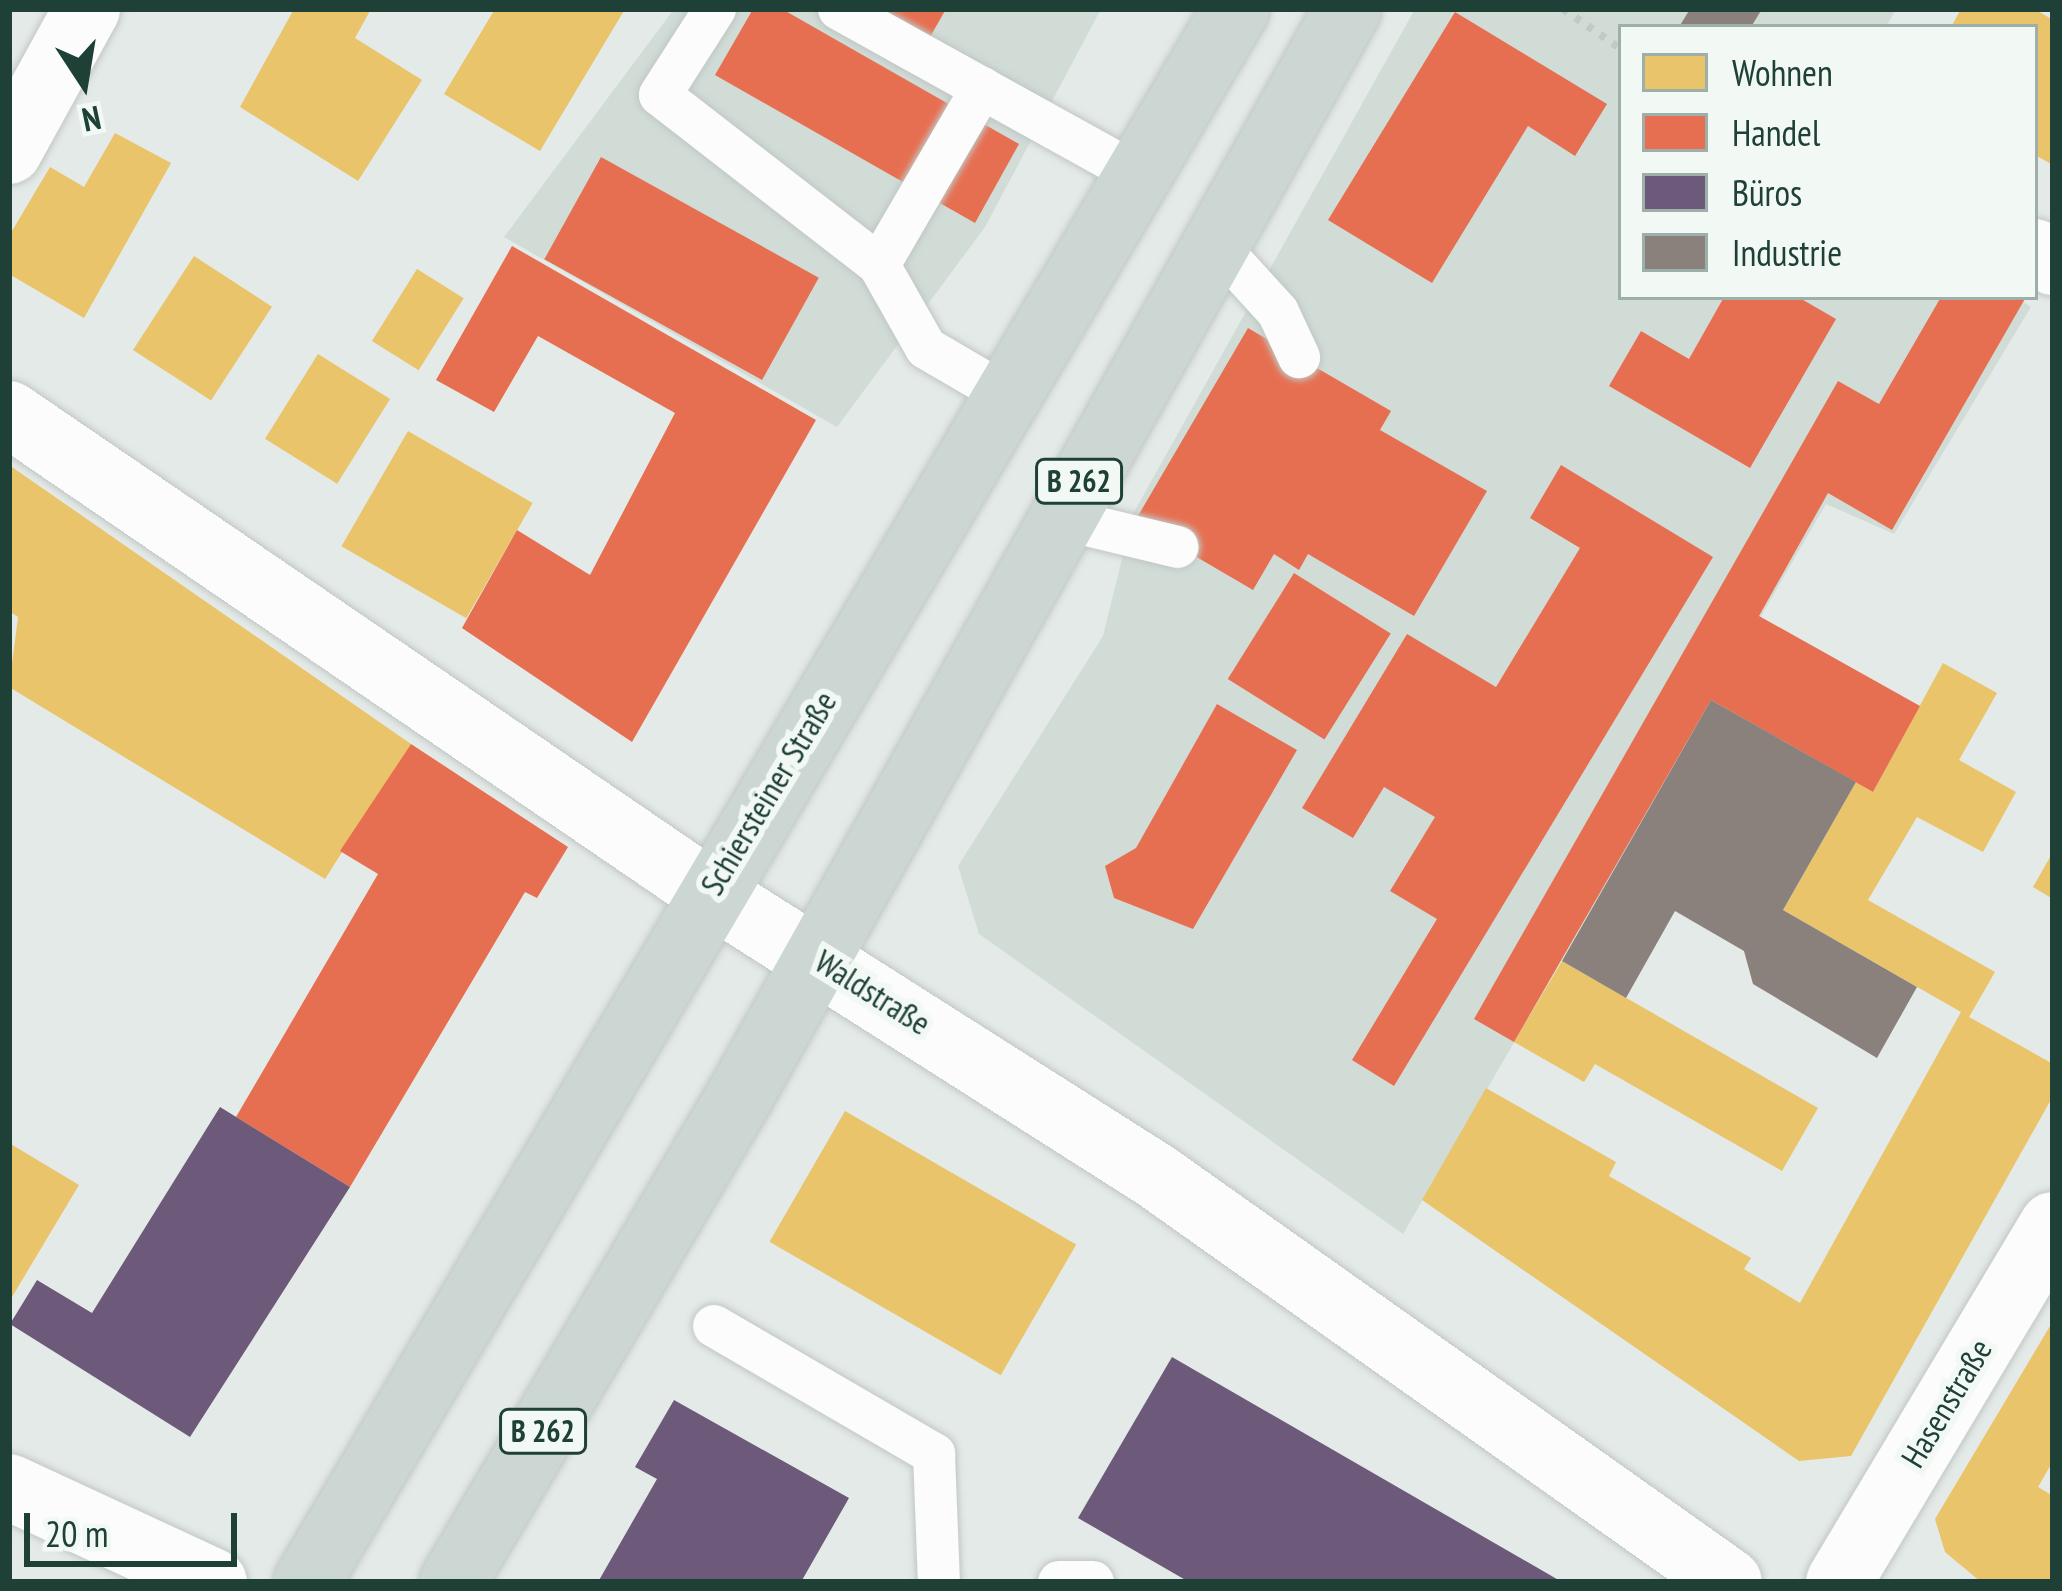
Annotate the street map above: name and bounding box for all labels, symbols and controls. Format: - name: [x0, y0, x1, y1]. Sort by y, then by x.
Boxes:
- north arrow: [24, 24, 144, 144]
- legend: [1618, 24, 2038, 300]
- text: Wohnen: [1732, 49, 1833, 96]
- text: N: [78, 97, 105, 143]
- text: Handel: [1732, 109, 1820, 156]
- text: Büros: [1732, 169, 1802, 216]
- text: Industrie: [1732, 229, 1842, 276]
- road number: B 262: [1034, 457, 1124, 505]
- street label: Schiersteiner Straße: [692, 684, 844, 902]
- street label: Waldstraße: [808, 941, 938, 1043]
- street label: Hasenstraße: [1892, 1332, 2000, 1474]
- road number: B 262: [498, 1407, 588, 1455]
- scale bar: [30, 1489, 243, 1563]
- text: 20 m: [45, 1510, 108, 1557]

